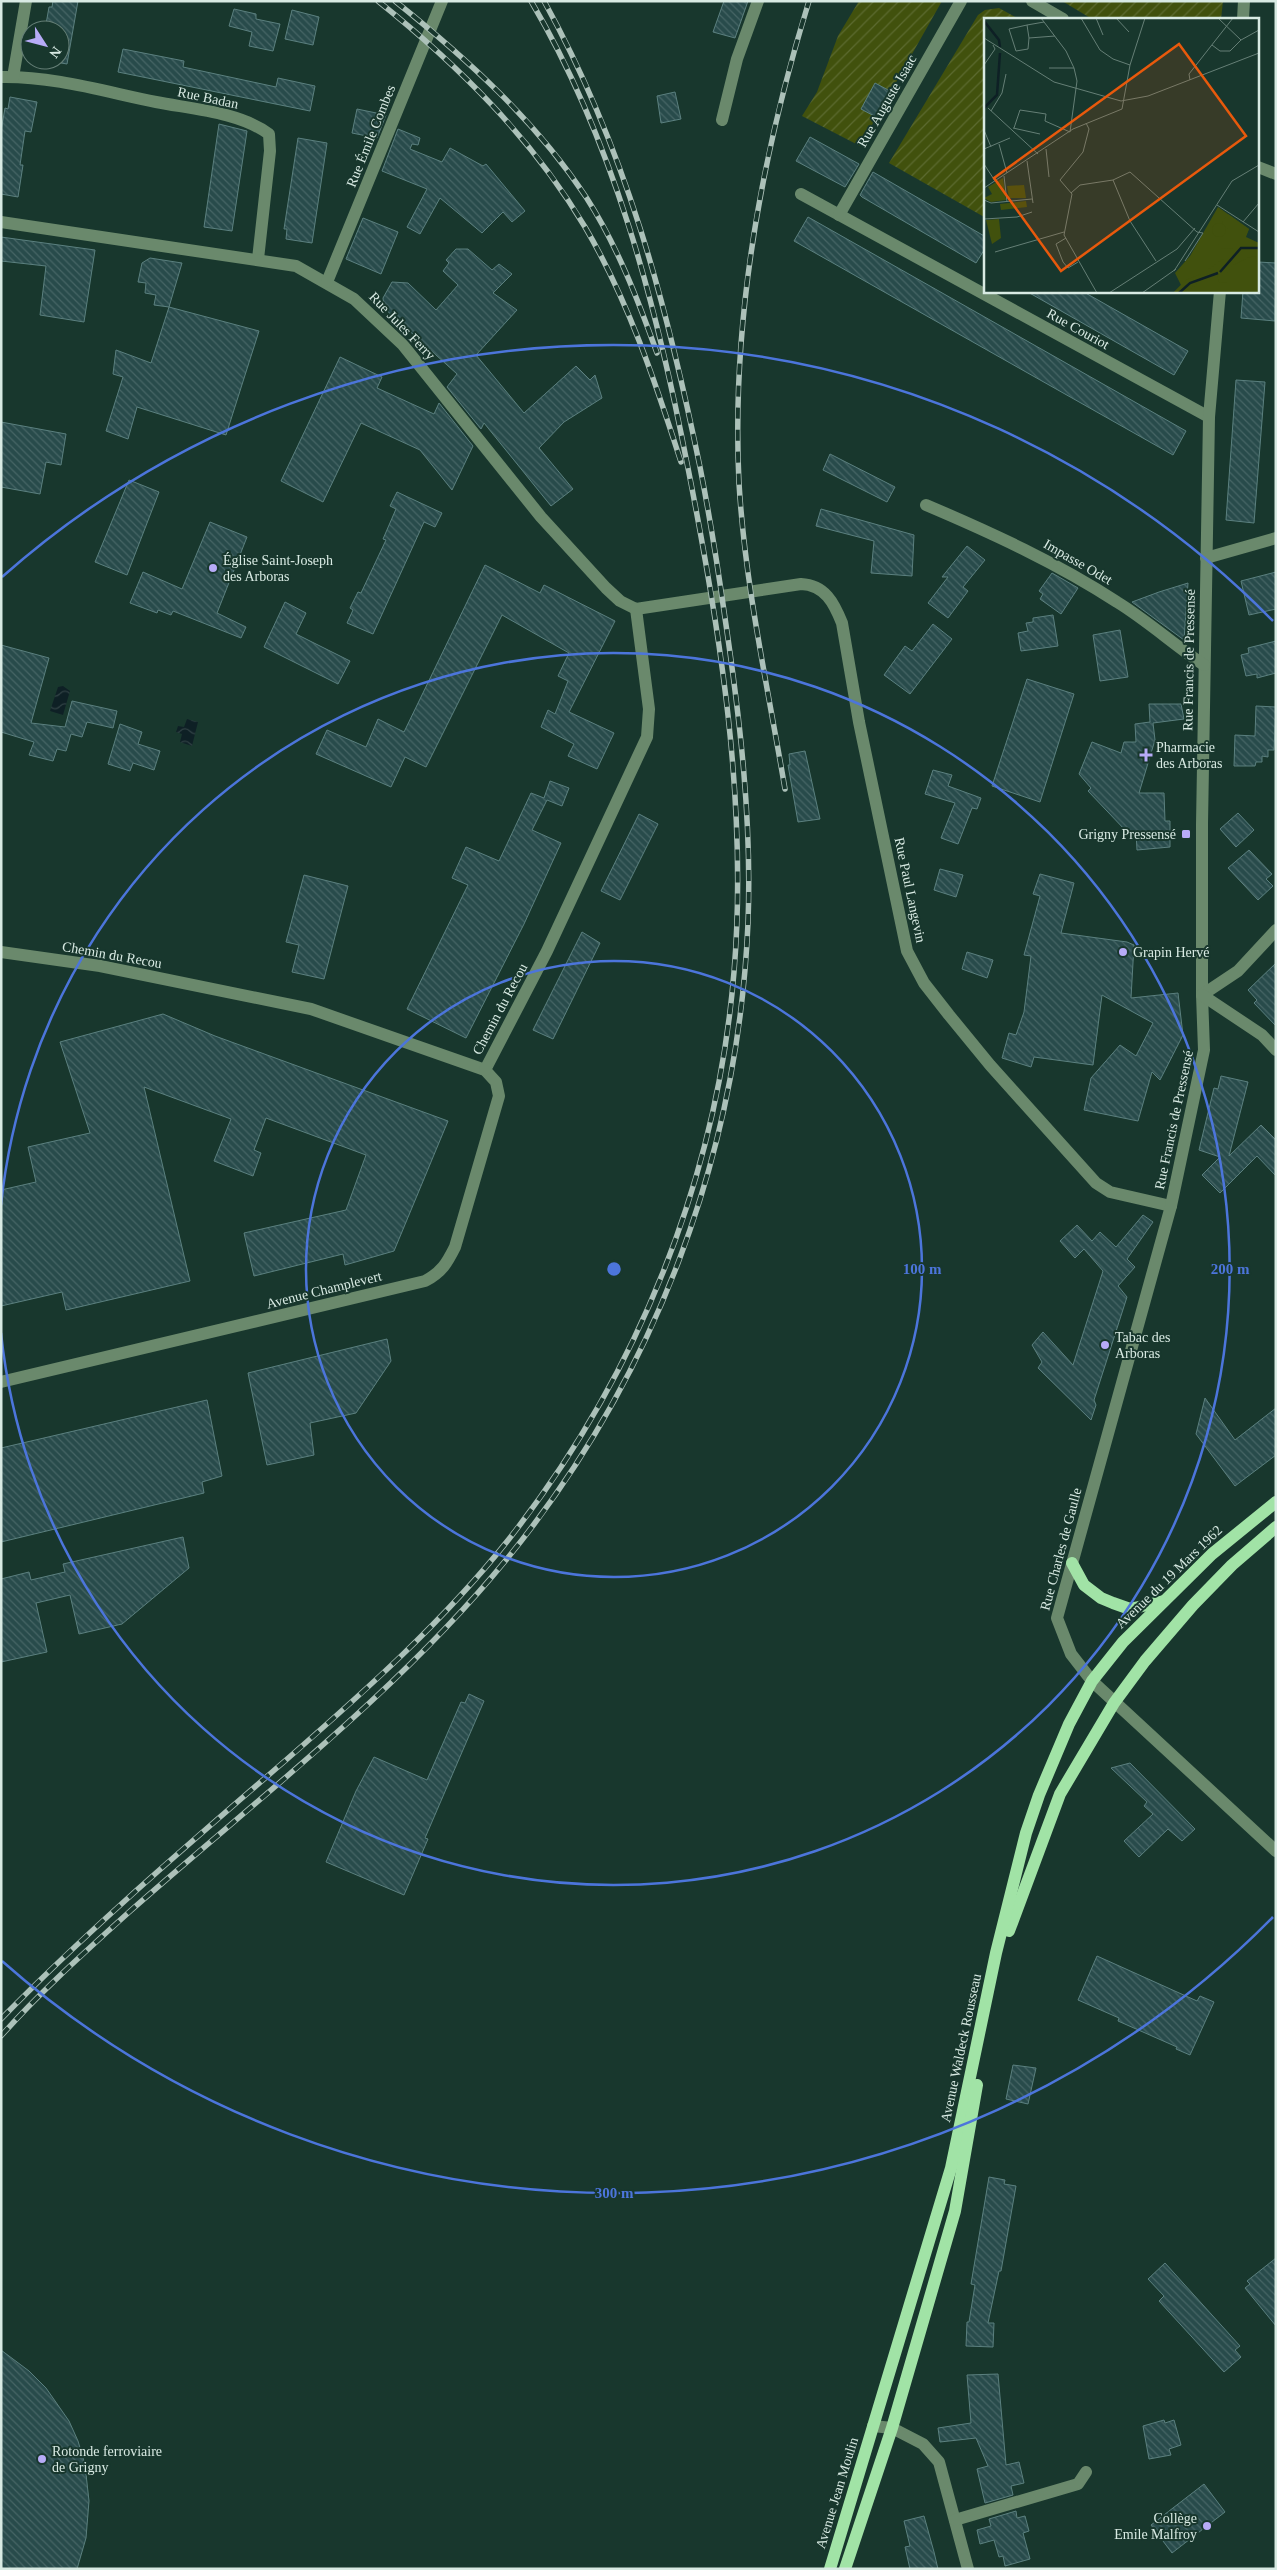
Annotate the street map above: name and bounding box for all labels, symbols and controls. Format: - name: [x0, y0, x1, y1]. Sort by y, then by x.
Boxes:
- inset map: [984, 18, 1260, 292]
- north arrow: [20, 20, 70, 70]
- text: N: [46, 44, 64, 61]
- street label: Rue Auguste Isaac: [854, 52, 920, 150]
- street label: Rue Émile Combes: [343, 82, 398, 189]
- street label: Rue Badan: [176, 84, 240, 112]
- street label: Rue Jules Ferry: [366, 289, 438, 363]
- street label: Rue Couriot: [1044, 306, 1112, 352]
- street label: Impasse Odet: [1041, 536, 1115, 588]
- place label: Église Saint-Joseph des Arboras: [223, 552, 333, 584]
- marker: Église Saint-Joseph des Arboras: [207, 562, 219, 574]
- street label: Rue Francis de Pressensé: [1180, 589, 1198, 731]
- place label: Pharmacie des Arboras: [1156, 740, 1223, 771]
- marker: Pharmacie des Arboras: [1140, 749, 1152, 761]
- place label: Grigny Pressensé: [1078, 827, 1176, 842]
- marker: Grigny Pressensé: [1180, 828, 1192, 840]
- street label: Rue Paul Langevin: [892, 836, 928, 944]
- street label: Chemin du Recou: [61, 939, 163, 971]
- place label: Grapin Hervé: [1133, 945, 1210, 960]
- marker: Grapin Hervé: [1117, 946, 1129, 958]
- street label: Chemin du Recou: [470, 961, 530, 1057]
- street label: Rue Francis de Pressensé: [1152, 1049, 1196, 1191]
- centre of rings: [605, 1260, 623, 1278]
- text: 100 m: [903, 1261, 942, 1277]
- text: 200 m: [1211, 1261, 1250, 1277]
- street label: Avenue Champlevert: [265, 1268, 383, 1312]
- place label: Tabac des Arboras: [1115, 1330, 1170, 1361]
- marker: Tabac des Arboras: [1099, 1339, 1111, 1351]
- street label: Rue Charles de Gaulle: [1037, 1486, 1085, 1612]
- street label: Avenue du 19 Mars 1962: [1113, 1523, 1225, 1631]
- street label: Avenue Waldeck Rousseau: [938, 1972, 984, 2124]
- text: 300 m: [595, 2185, 634, 2201]
- street label: Avenue Jean Moulin: [813, 2436, 861, 2550]
- place label: Rotonde ferroviaire de Grigny: [52, 2444, 162, 2475]
- marker: Rotonde ferroviaire de Grigny: [36, 2453, 48, 2465]
- place label: Collège Emile Malfroy: [1114, 2511, 1197, 2542]
- marker: Collège Emile Malfroy: [1201, 2520, 1213, 2532]

